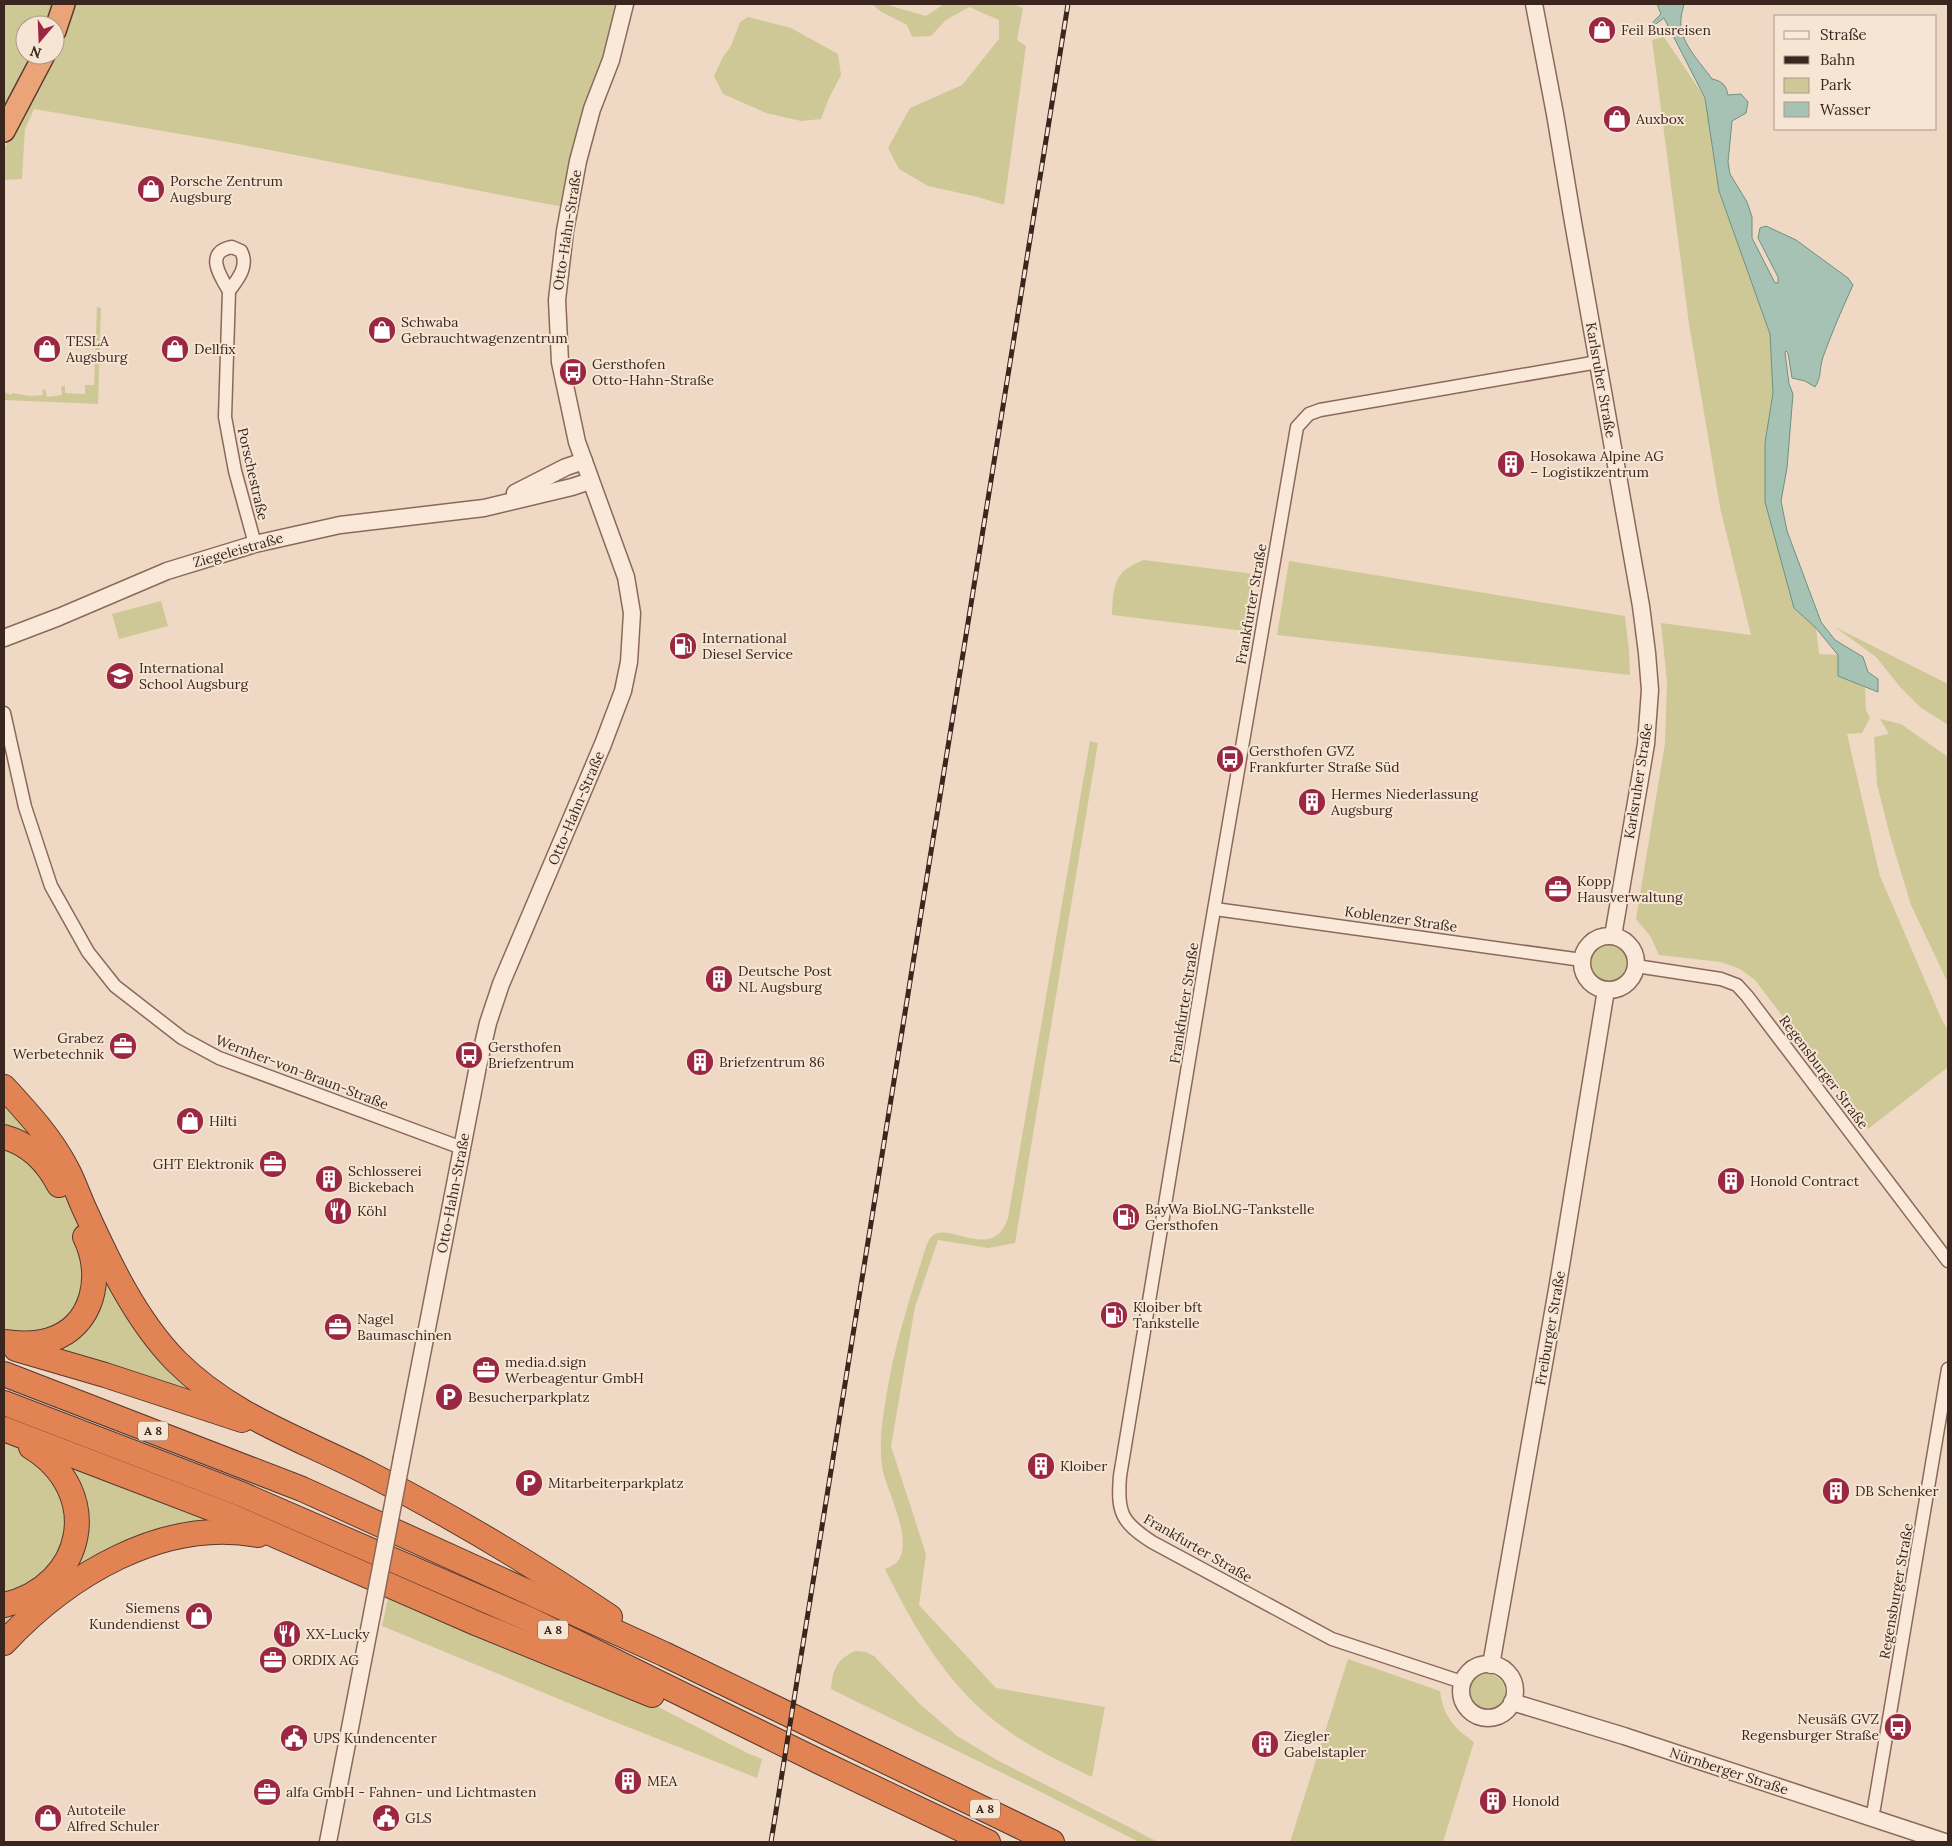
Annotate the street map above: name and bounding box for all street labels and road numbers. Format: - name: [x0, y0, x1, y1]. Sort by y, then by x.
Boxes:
- street label: Otto-Hahn-Straße: [549, 168, 586, 292]
- street label: Karlsruher Straße: [1582, 321, 1620, 439]
- street label: Porschestraße: [234, 426, 273, 523]
- street label: Ziegeleistraße: [191, 528, 285, 571]
- street label: Frankfurter Straße: [1232, 542, 1271, 666]
- street label: Karlsruher Straße: [1620, 721, 1656, 840]
- street label: Otto-Hahn-Straße: [544, 748, 608, 868]
- street label: Koblenzer Straße: [1344, 902, 1459, 936]
- street label: Frankfurter Straße: [1166, 941, 1203, 1065]
- street label: Regensburger Straße: [1775, 1012, 1873, 1133]
- street label: Wernher-von-Braun-Straße: [213, 1031, 391, 1113]
- street label: Otto-Hahn-Straße: [433, 1131, 474, 1255]
- street label: Freiburger Straße: [1531, 1269, 1569, 1387]
- road number: A 8: [138, 1422, 168, 1440]
- street label: Frankfurter Straße: [1141, 1510, 1256, 1587]
- street label: Regensburger Straße: [1875, 1521, 1917, 1660]
- road number: A 8: [538, 1620, 568, 1640]
- street label: Nürnberger Straße: [1667, 1743, 1791, 1799]
- road number: A 8: [970, 1800, 1000, 1818]

